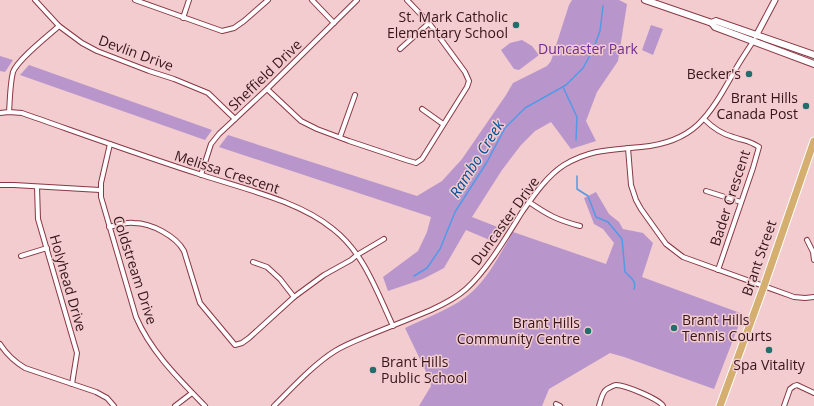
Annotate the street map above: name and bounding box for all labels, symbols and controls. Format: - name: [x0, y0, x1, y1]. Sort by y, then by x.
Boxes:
- place label: St. Mark Catholic Elementary School: [387, 7, 508, 42]
- marker: St. Mark Catholic Elementary School: [511, 20, 521, 30]
- street label: Devlin Drive: [96, 30, 176, 75]
- street label: Sheffield Drive: [224, 35, 305, 114]
- park label: Duncaster Park: [538, 39, 639, 58]
- place label: Becker's: [687, 64, 741, 83]
- marker: Becker's: [744, 69, 754, 79]
- place label: Brant Hills Canada Post: [717, 88, 798, 123]
- marker: Brant Hills Canada Post: [801, 101, 811, 111]
- water label: Rambo Creek: [444, 115, 508, 201]
- street label: Melissa Crescent: [172, 146, 282, 197]
- street label: Bader Crescent: [705, 147, 754, 248]
- street label: Duncaster Drive: [466, 173, 543, 269]
- street label: Coldstream Drive: [109, 213, 162, 327]
- street label: Brant Street: [737, 217, 780, 298]
- street label: Holyhead Drive: [46, 232, 91, 334]
- place label: Brant Hills Tennis Courts: [682, 310, 772, 345]
- place label: Brant Hills Community Centre: [457, 313, 580, 348]
- marker: Brant Hills Tennis Courts: [669, 323, 679, 333]
- marker: Brant Hills Community Centre: [583, 326, 593, 336]
- marker: Spa Vitality: [764, 345, 774, 355]
- place label: Brant Hills Public School: [381, 352, 467, 387]
- place label: Spa Vitality: [733, 355, 806, 374]
- marker: Brant Hills Public School: [368, 365, 378, 375]

